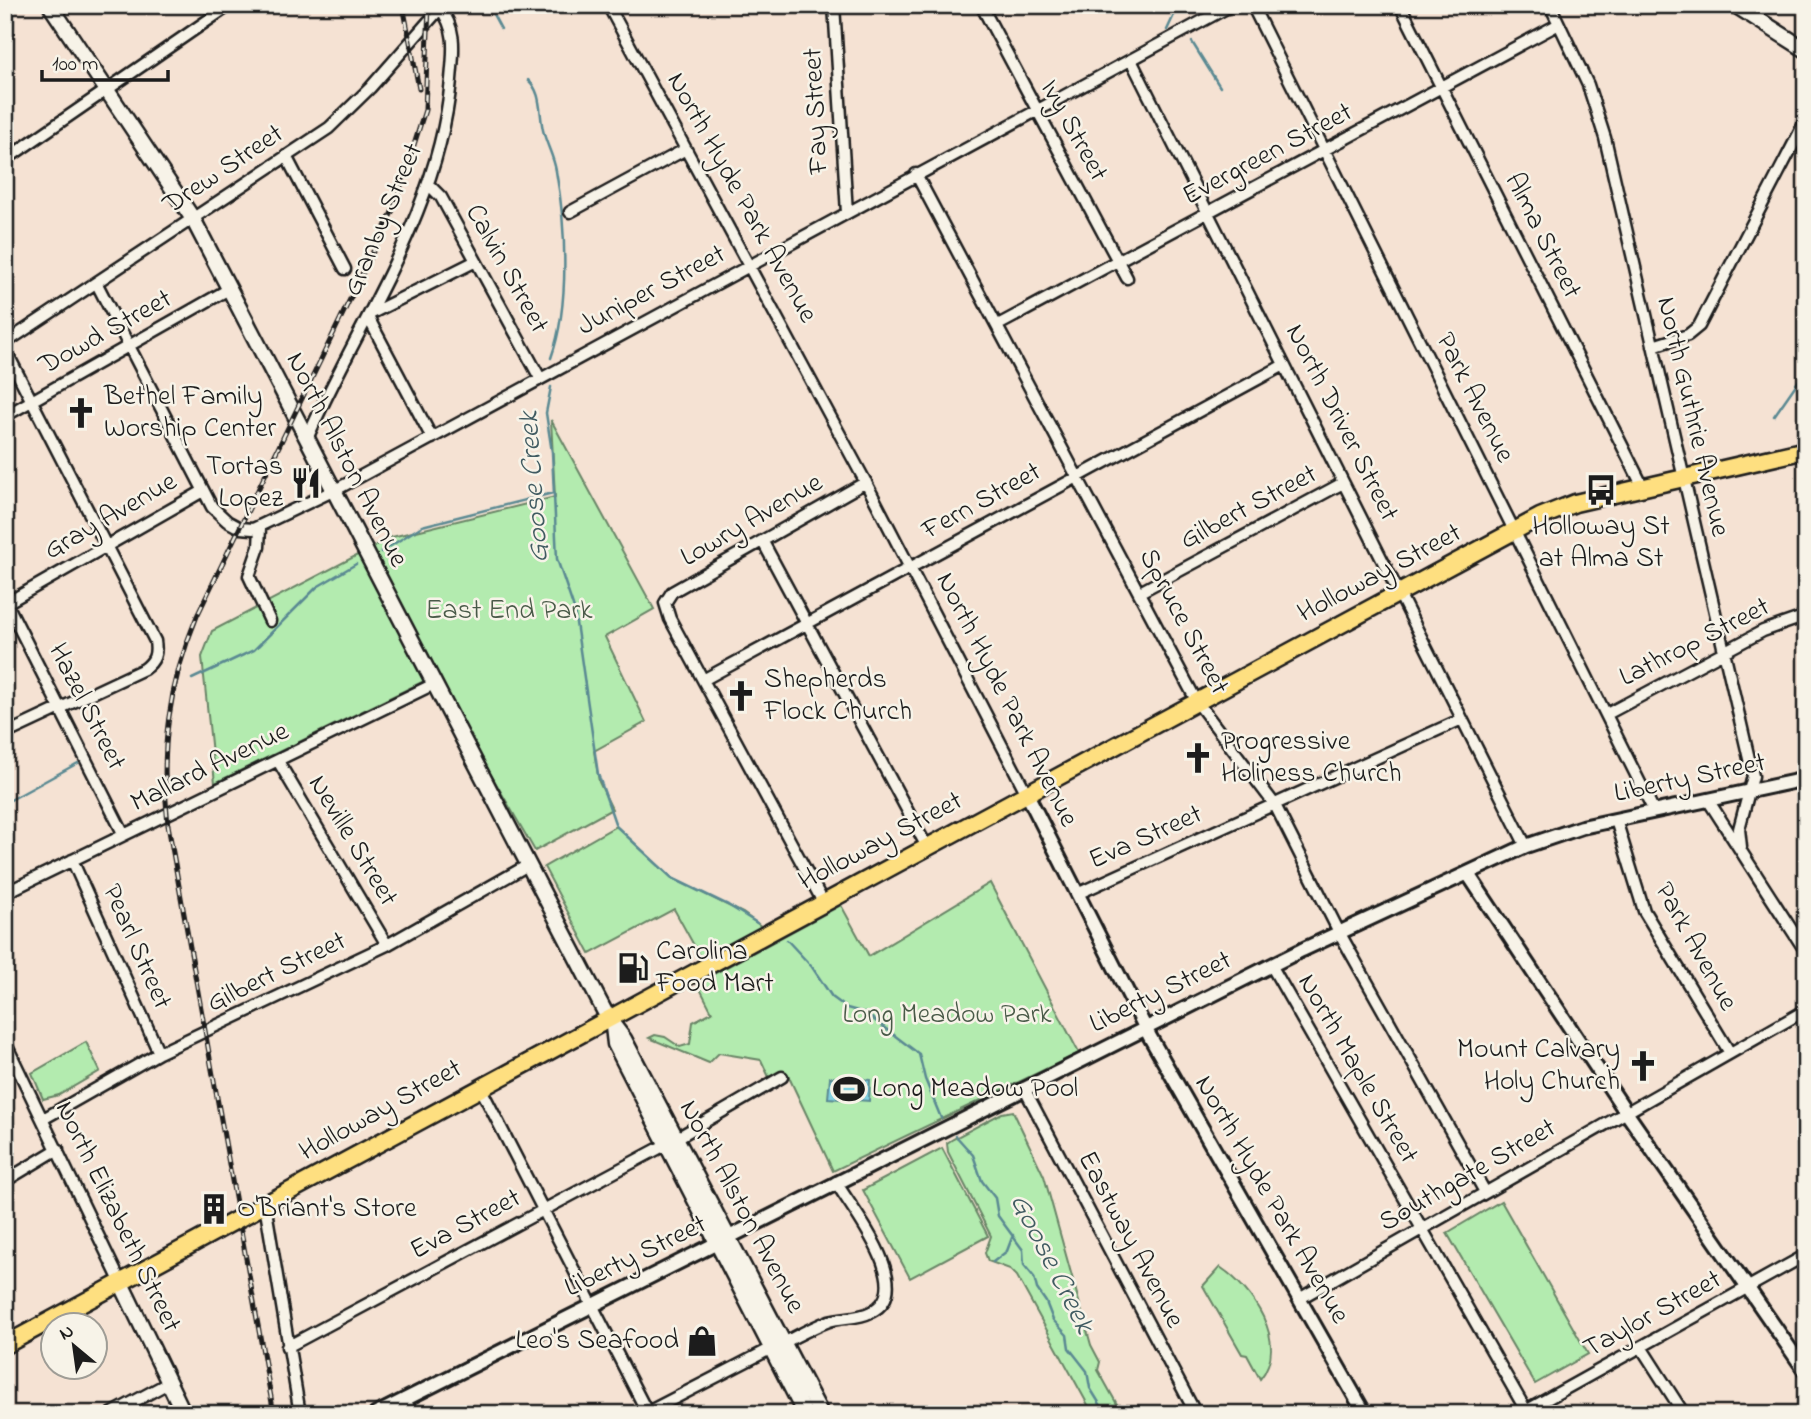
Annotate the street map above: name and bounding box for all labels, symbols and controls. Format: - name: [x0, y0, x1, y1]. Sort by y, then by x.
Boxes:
- scale bar: [42, 38, 168, 82]
- street label: Fay Street: [793, 47, 841, 176]
- text: 100 m: [52, 50, 98, 80]
- street label: North Hyde Park Avenue: [655, 65, 827, 331]
- street label: Ivy Street: [1028, 73, 1118, 189]
- street label: Evergreen Street: [1176, 93, 1360, 217]
- street label: Drew Street: [155, 114, 293, 226]
- street label: Granby Street: [333, 137, 435, 303]
- street label: Alma Street: [1493, 166, 1591, 306]
- street label: Calvin Street: [454, 197, 558, 341]
- street label: Juniper Street: [571, 235, 733, 347]
- street label: Dowd Street: [31, 280, 180, 387]
- street label: North Guthrie Avenue: [1644, 293, 1740, 541]
- street label: North Driver Street: [1274, 317, 1408, 529]
- street label: Park Avenue: [1424, 326, 1525, 471]
- street label: North Alston Avenue: [274, 345, 418, 575]
- place label: Bethel Family Worship Center: [103, 377, 276, 450]
- church icon: Bethel Family Worship Center: [64, 396, 98, 430]
- water label: Goose Creek: [508, 408, 562, 564]
- place label: Tortas Lopez: [206, 447, 283, 520]
- street label: Fern Street: [914, 452, 1049, 552]
- street label: Gilbert Street: [1173, 455, 1325, 561]
- street label: Gray Avenue: [37, 462, 186, 572]
- street label: Lowry Avenue: [673, 463, 831, 578]
- restaurant icon: Tortas Lopez: [289, 466, 323, 500]
- bus stop icon: Holloway St at Alma St: [1584, 473, 1618, 507]
- place label: Holloway St at Alma St: [1532, 507, 1670, 580]
- street label: Holloway Street: [1291, 514, 1469, 634]
- street label: Spruce Street: [1127, 542, 1239, 702]
- street label: North Hyde Park Avenue: [924, 565, 1088, 835]
- street label: Lathrop Street: [1613, 587, 1777, 699]
- park label: East End Park: [426, 591, 593, 632]
- street label: Hazel Street: [36, 636, 136, 778]
- place label: Shepherds Flock Church: [763, 660, 912, 733]
- church icon: Shepherds Flock Church: [724, 679, 758, 713]
- street label: Mallard Avenue: [124, 712, 297, 824]
- place label: Progressive Holiness Church: [1221, 722, 1402, 795]
- church icon: Progressive Holiness Church: [1181, 741, 1215, 775]
- street label: Liberty Street: [1610, 743, 1770, 815]
- street label: Neville Street: [297, 768, 407, 914]
- street label: Holloway Street: [792, 782, 970, 902]
- street label: Eva Street: [1083, 795, 1209, 881]
- street label: Park Avenue: [1643, 875, 1747, 1019]
- street label: Pearl Street: [90, 878, 182, 1016]
- street label: Gilbert Street: [200, 922, 354, 1024]
- place label: Carolina Food Mart: [655, 932, 774, 1005]
- street label: Liberty Street: [1083, 941, 1239, 1045]
- fuel station icon: Carolina Food Mart: [616, 951, 650, 985]
- street label: North Maple Street: [1286, 966, 1428, 1172]
- park label: Long Meadow Park: [842, 995, 1052, 1036]
- place label: Mount Calvary Holy Church: [1457, 1030, 1620, 1103]
- street label: Holloway Street: [292, 1049, 470, 1173]
- church icon: Mount Calvary Holy Church: [1626, 1049, 1660, 1083]
- street label: North Hyde Park Avenue: [1183, 1068, 1359, 1332]
- place label: Long Meadow Pool: [872, 1069, 1078, 1110]
- sports icon: Long Meadow Pool: [832, 1072, 866, 1106]
- street label: North Alston Avenue: [667, 1093, 815, 1321]
- street label: North Elizabeth Street: [46, 1096, 188, 1338]
- street label: Southgate Street: [1372, 1109, 1564, 1243]
- street label: Eastway Avenue: [1066, 1144, 1194, 1336]
- street label: Eva Street: [403, 1179, 529, 1271]
- water label: Goose Creek: [997, 1186, 1106, 1343]
- place label: O'Briant's Store: [237, 1189, 417, 1230]
- building icon: O'Briant's Store: [197, 1192, 231, 1226]
- street label: Liberty Street: [558, 1205, 714, 1309]
- street label: Taylor Street: [1576, 1260, 1730, 1370]
- north arrow: [38, 1310, 108, 1380]
- place label: Leo's Seafood: [516, 1321, 679, 1362]
- shop icon: Leo's Seafood: [685, 1324, 719, 1358]

